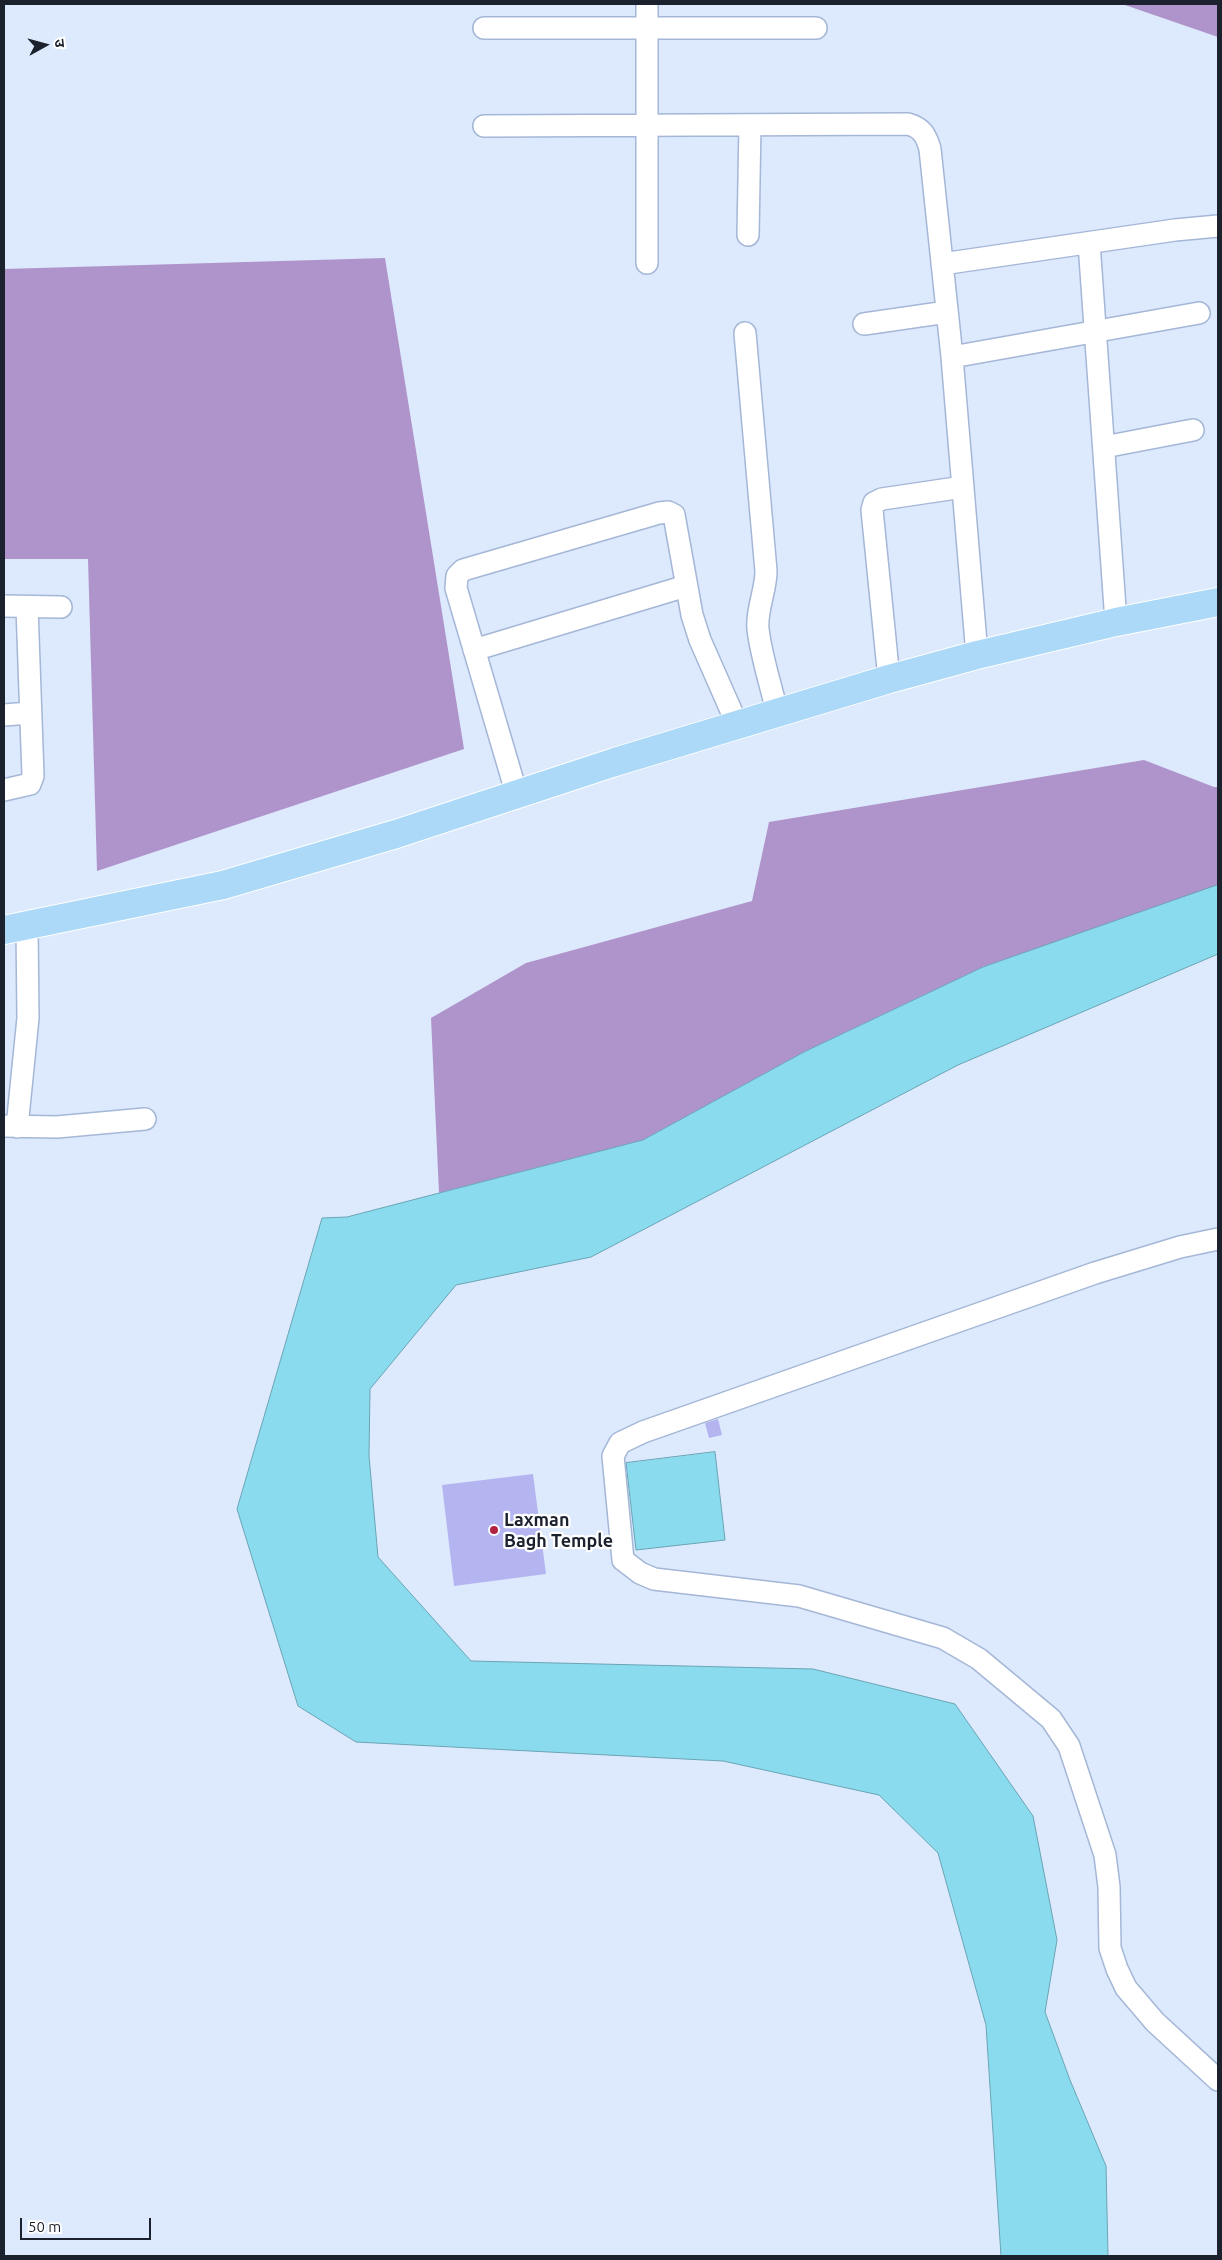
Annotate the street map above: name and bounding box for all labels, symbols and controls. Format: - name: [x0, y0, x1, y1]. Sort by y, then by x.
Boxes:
- north arrow: [20, 20, 70, 70]
- text: उ: [51, 38, 68, 48]
- place label: Laxman Bagh Temple: [504, 1509, 613, 1552]
- marker: Laxman Bagh Temple: [488, 1524, 500, 1536]
- scale bar: [22, 2208, 154, 2240]
- text: 50 m: [28, 2218, 61, 2235]

